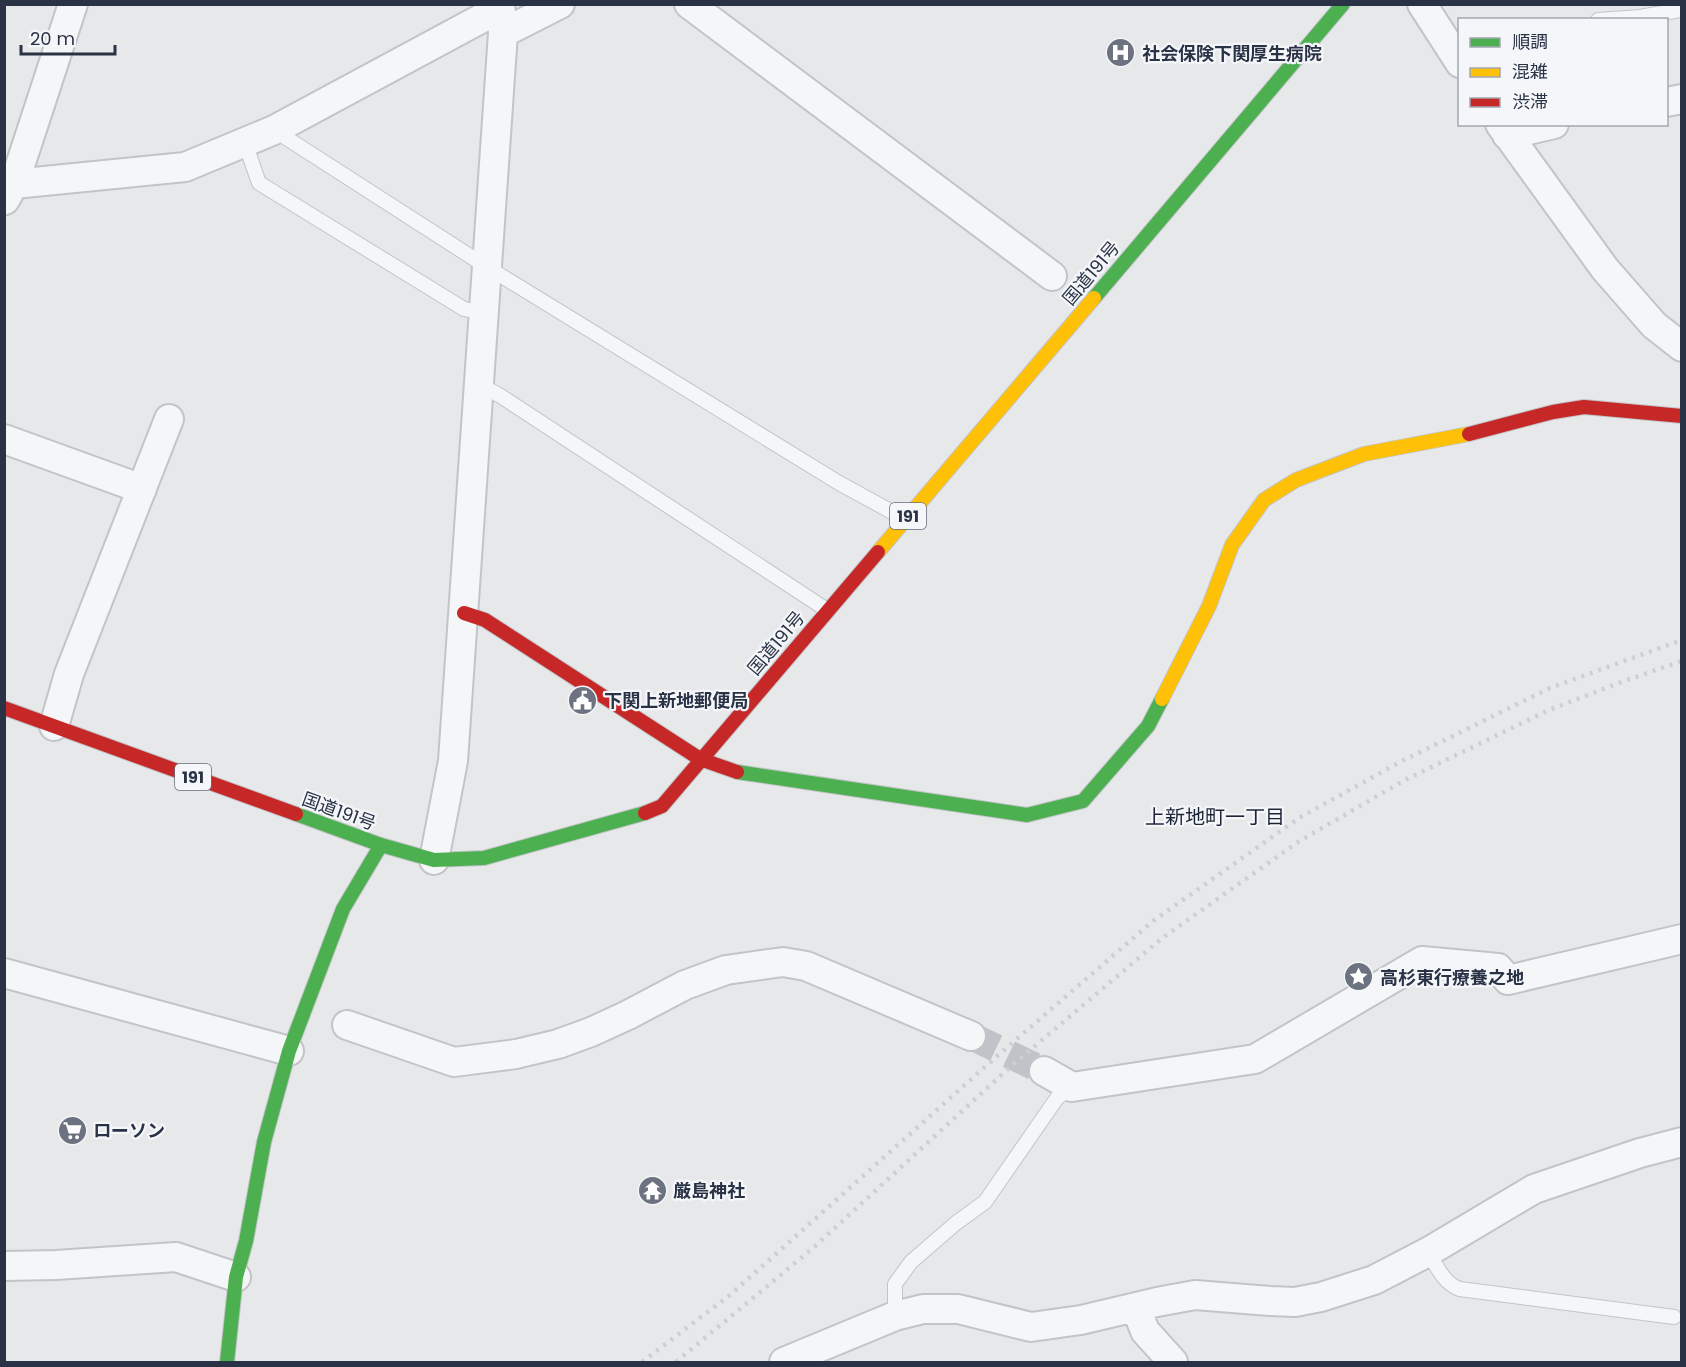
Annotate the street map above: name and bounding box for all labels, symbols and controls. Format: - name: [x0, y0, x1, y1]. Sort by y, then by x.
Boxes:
- scale bar: [21, 18, 116, 56]
- legend: [1458, 18, 1668, 126]
- text: 20 m: [30, 26, 75, 51]
- text: 順調: [1512, 29, 1548, 54]
- hospital icon: 社会保険下関厚生病院: [1105, 37, 1137, 69]
- place label: 社会保険下関厚生病院: [1142, 41, 1322, 66]
- text: 混雑: [1512, 59, 1548, 84]
- text: 渋滞: [1512, 89, 1548, 114]
- street label: 国道191号: [1057, 236, 1125, 310]
- road number: 191: [890, 503, 926, 529]
- street label: 国道191号: [742, 606, 810, 680]
- public building icon: 下関上新地郵便局: [567, 684, 599, 716]
- place label: 下関上新地郵便局: [604, 688, 748, 713]
- road number: 191: [175, 764, 211, 790]
- street label: 国道191号: [299, 786, 379, 836]
- district label: 上新地町一丁目: [1145, 803, 1285, 831]
- place icon: 高杉東行療養之地: [1343, 961, 1375, 993]
- place label: 高杉東行療養之地: [1380, 965, 1524, 990]
- supermarket icon: ローソン: [56, 1114, 88, 1146]
- place label: ローソン: [93, 1118, 165, 1143]
- temple icon: 厳島神社: [636, 1174, 668, 1206]
- place label: 厳島神社: [673, 1178, 745, 1203]

